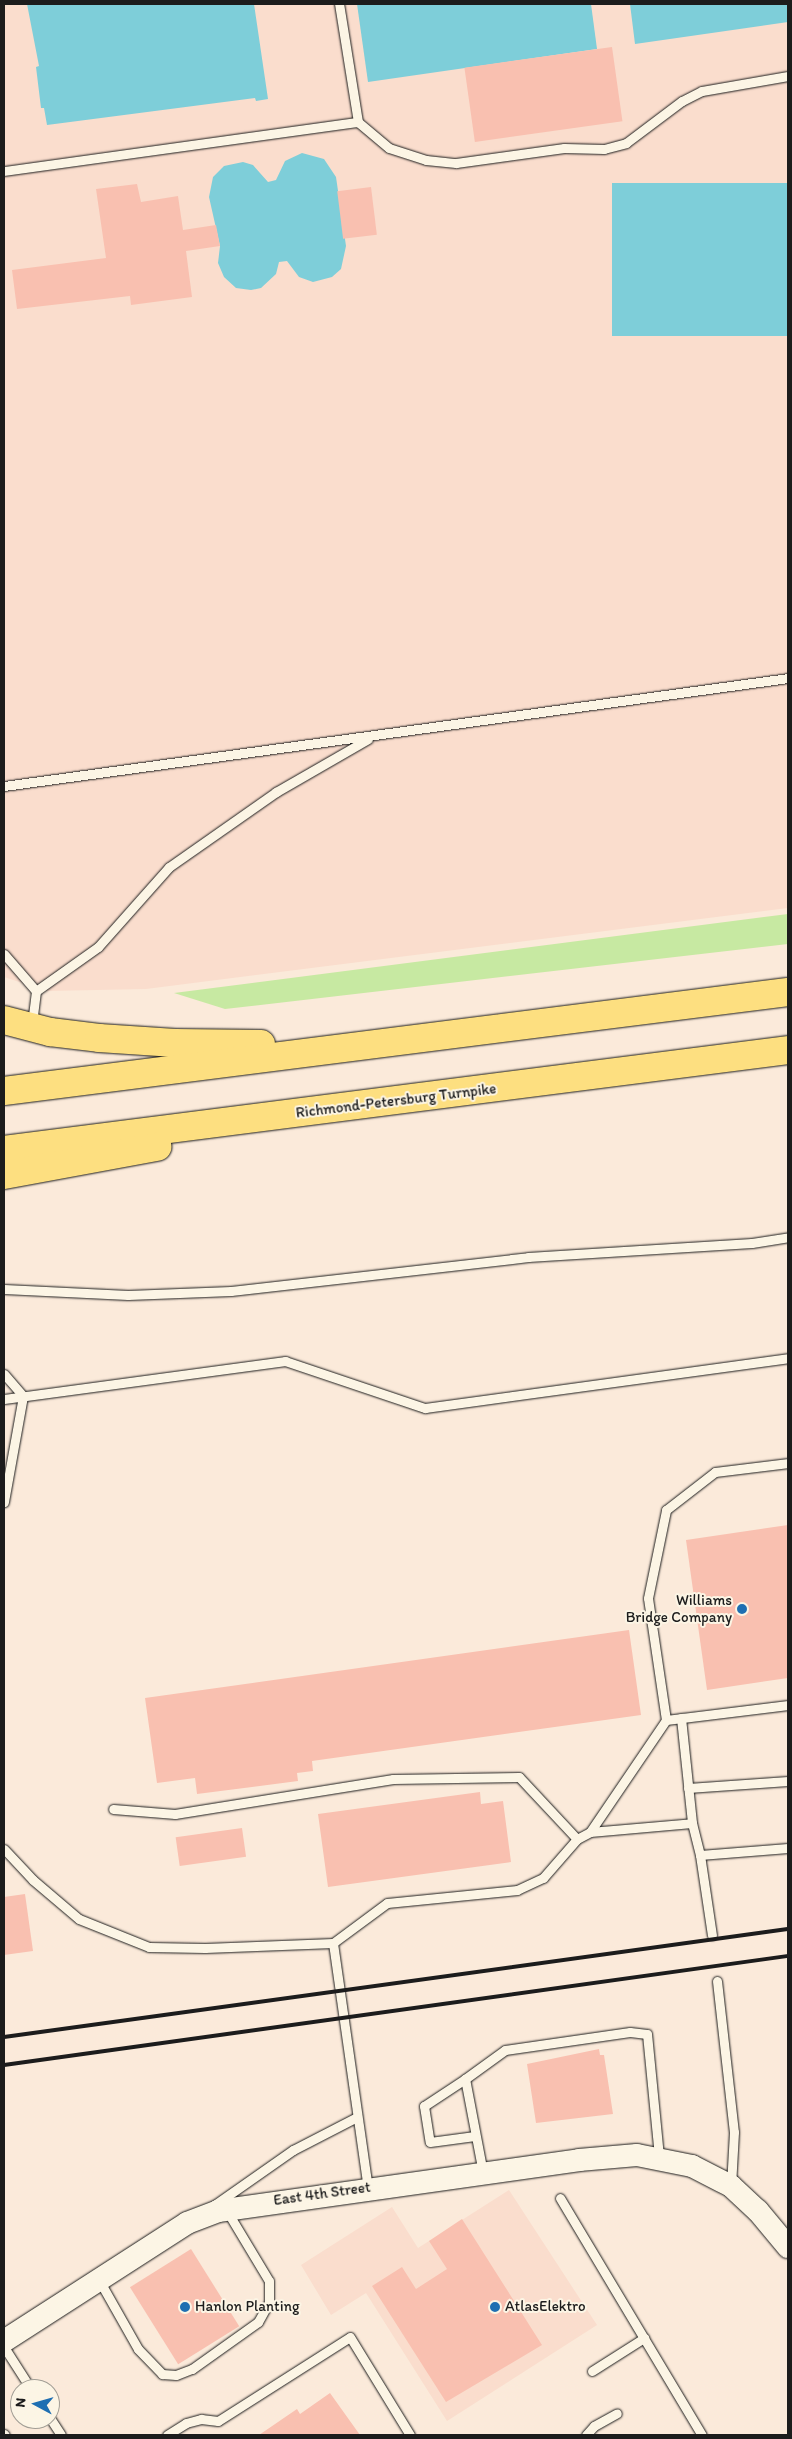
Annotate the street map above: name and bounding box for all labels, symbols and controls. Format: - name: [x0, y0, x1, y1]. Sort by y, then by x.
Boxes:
- street label: Richmond-Petersburg Turnpike: [295, 1080, 497, 1122]
- place label: Williams Bridge Company: [626, 1591, 732, 1626]
- marker: Williams Bridge Company: [736, 1603, 748, 1615]
- street label: East 4th Street: [273, 2178, 371, 2210]
- place label: Hanlon Planting: [195, 2298, 300, 2316]
- place label: AtlasElektro: [505, 2298, 586, 2316]
- marker: Hanlon Planting: [179, 2301, 191, 2313]
- marker: AtlasElektro: [489, 2301, 501, 2313]
- north arrow: [10, 2379, 60, 2429]
- text: N: [12, 2397, 30, 2408]

